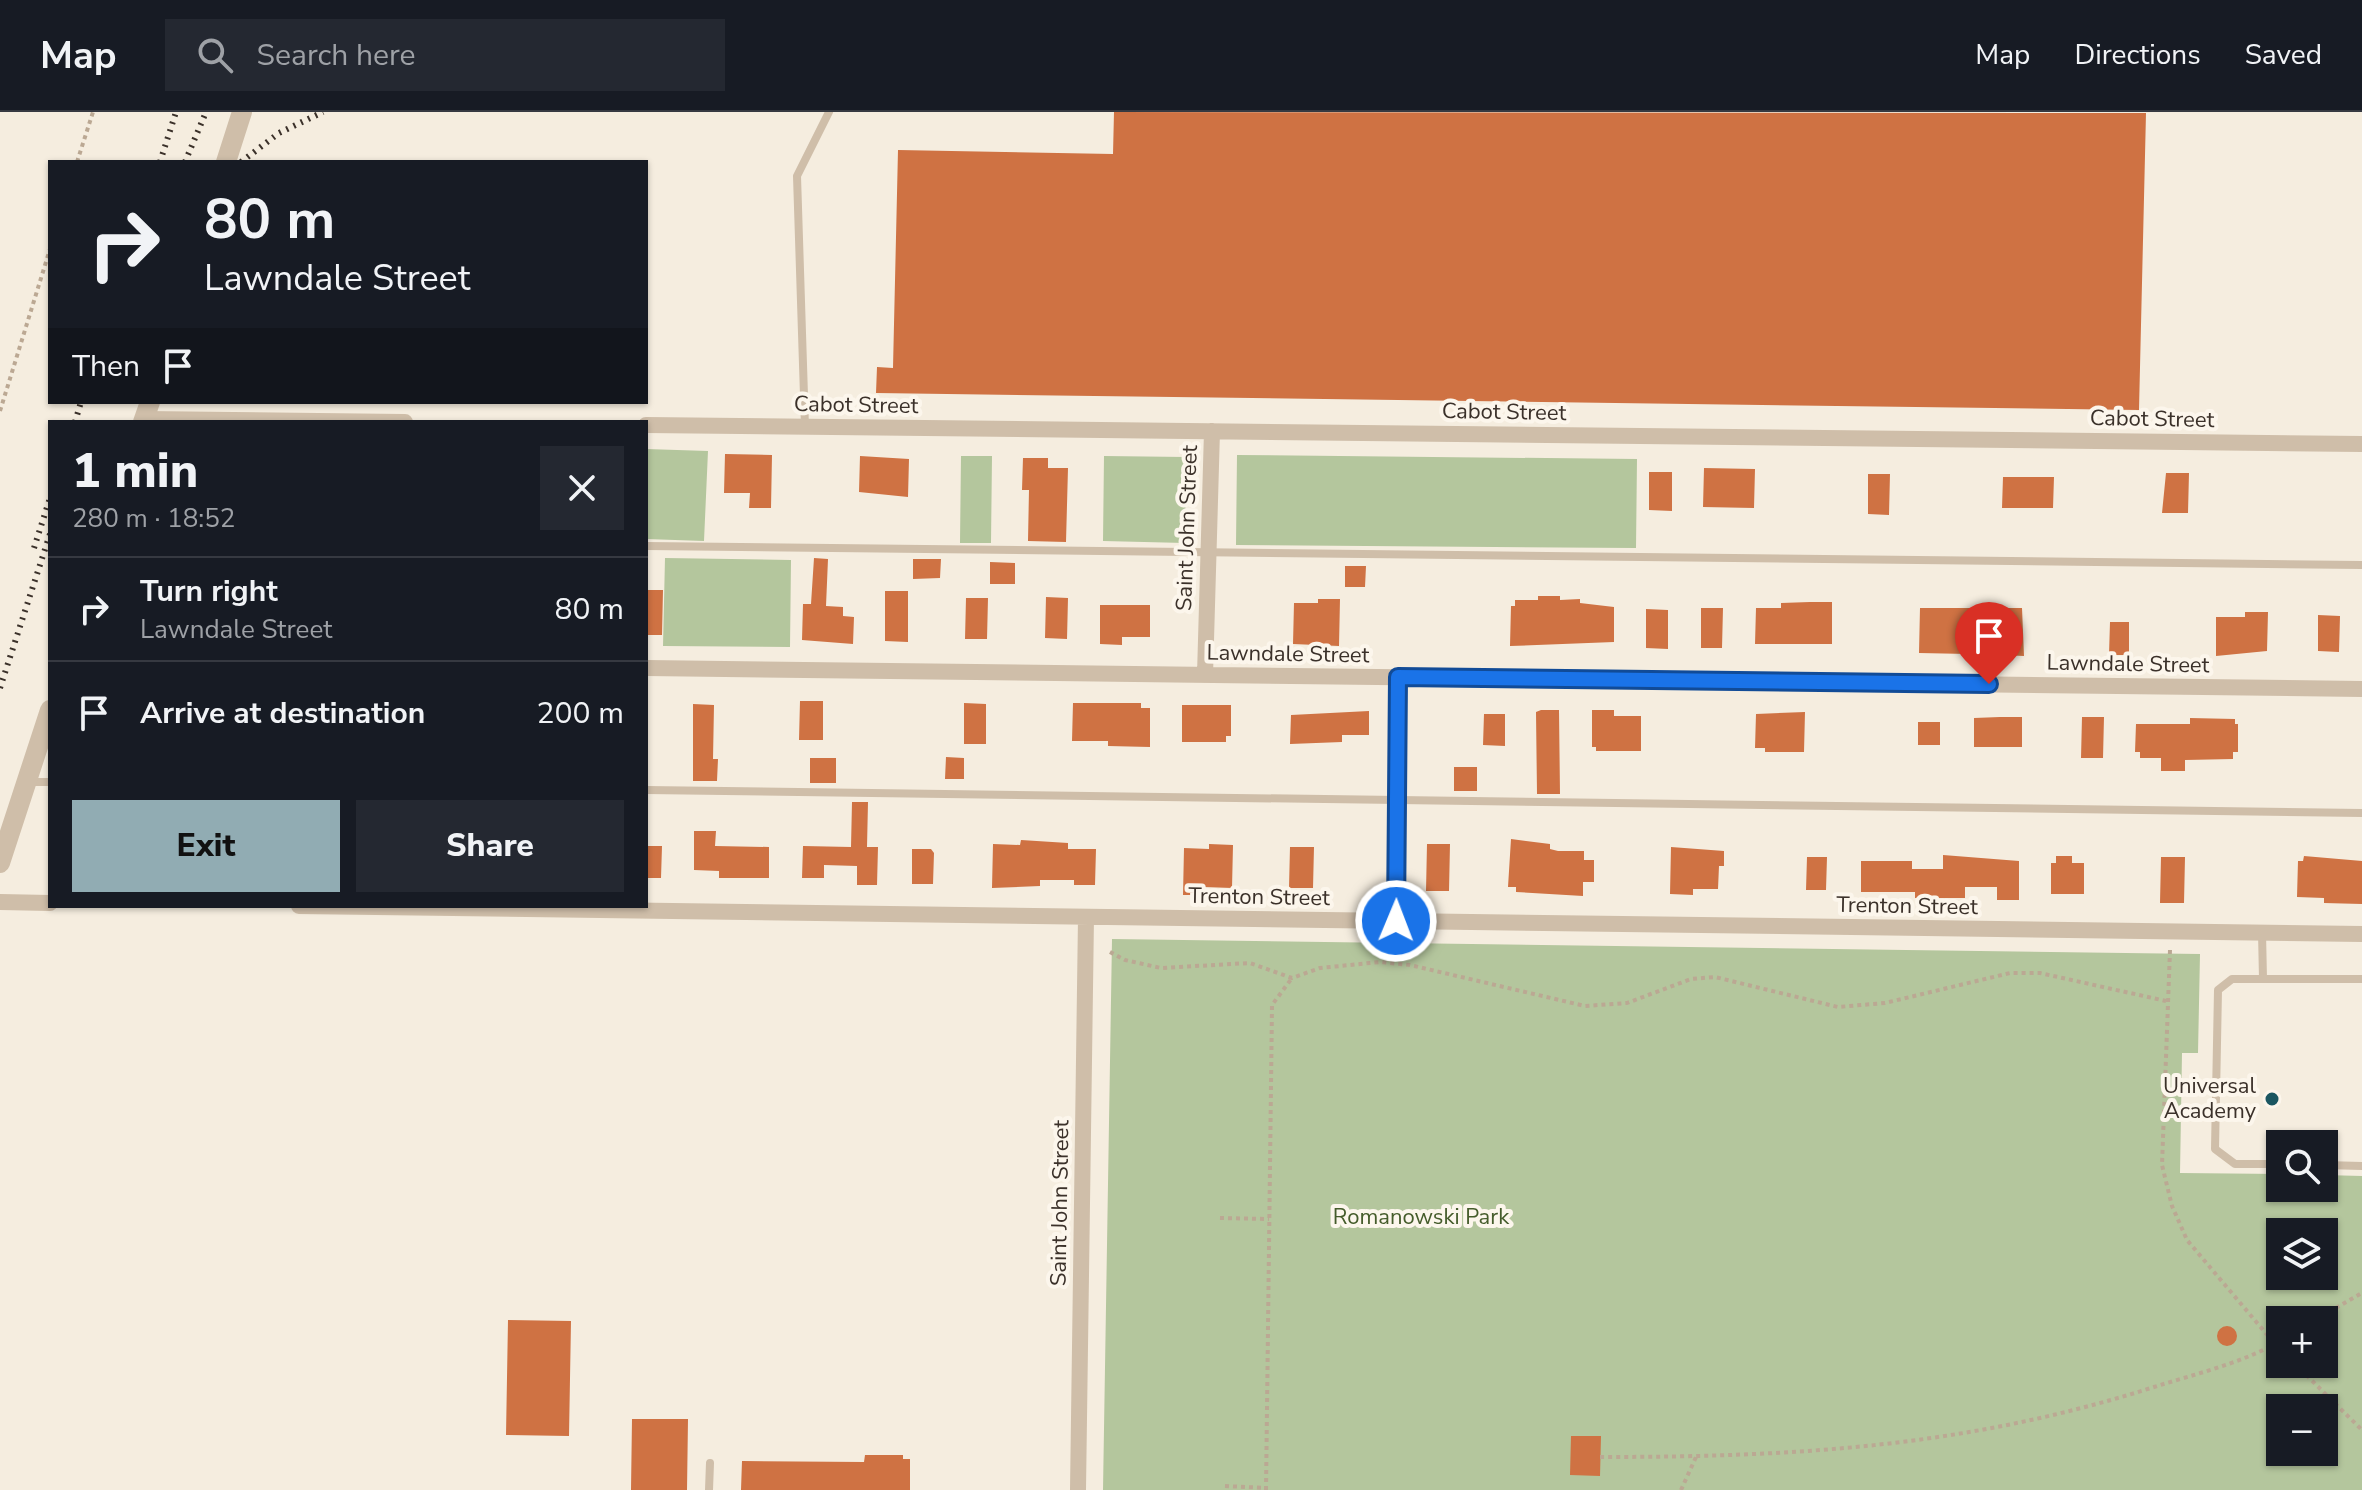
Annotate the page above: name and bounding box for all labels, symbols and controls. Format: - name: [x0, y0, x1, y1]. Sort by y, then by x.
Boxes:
- search box: [165, 19, 725, 91]
- text: Map: [40, 30, 117, 81]
- icon: search: [193, 33, 237, 77]
- text: Search here: [257, 35, 416, 76]
- text: Map: [1975, 36, 2030, 74]
- text: Directions: [2074, 36, 2201, 74]
- text: Saved: [2245, 36, 2322, 74]
- text: 80 m: [204, 181, 335, 258]
- icon: right: [72, 192, 176, 296]
- text: Lawndale Street: [204, 254, 470, 303]
- icon: arrive: [156, 344, 200, 388]
- text: Then: [72, 346, 140, 387]
- street label: Cabot Street: [794, 389, 919, 421]
- street label: Cabot Street: [1442, 396, 1567, 428]
- street label: Cabot Street: [2090, 403, 2215, 435]
- text: 1 min: [72, 438, 198, 504]
- street label: Saint John Street: [1169, 444, 1205, 612]
- button: close: [540, 446, 624, 530]
- text: 280 m · 18:52: [72, 501, 235, 536]
- text: Turn right: [140, 571, 278, 612]
- icon: right: [72, 587, 116, 631]
- text: 80 m: [555, 589, 624, 630]
- pin: [1955, 602, 2023, 684]
- text: Lawndale Street: [140, 612, 332, 647]
- icon: arrive: [1967, 614, 2011, 658]
- street label: Lawndale Street: [1206, 638, 1370, 670]
- street label: Lawndale Street: [2046, 648, 2210, 680]
- icon: arrive: [72, 691, 116, 735]
- text: Arrive at destination: [140, 693, 425, 734]
- text: 200 m: [537, 693, 624, 734]
- button: Exit: [72, 800, 340, 892]
- button: Share: [356, 800, 624, 892]
- position arrow: [1354, 879, 1438, 963]
- street label: Trenton Street: [1188, 881, 1330, 913]
- street label: Trenton Street: [1836, 890, 1978, 922]
- place label: Universal Academy: [2163, 1071, 2257, 1126]
- marker: Universal Academy: [2263, 1090, 2281, 1108]
- street label: Saint John Street: [1044, 1119, 1076, 1286]
- map controls: [2266, 1130, 2338, 1466]
- button: search: [2266, 1130, 2338, 1202]
- park label: Romanowski Park: [1333, 1202, 1510, 1232]
- button: layers: [2266, 1218, 2338, 1290]
- button: +: [2266, 1306, 2338, 1378]
- button: −: [2266, 1394, 2338, 1466]

